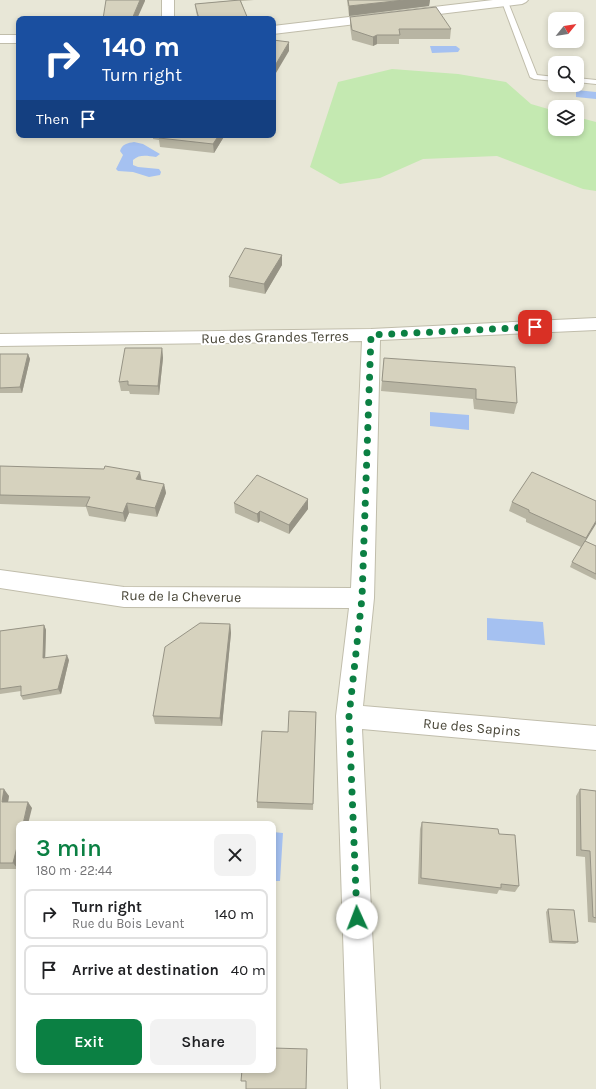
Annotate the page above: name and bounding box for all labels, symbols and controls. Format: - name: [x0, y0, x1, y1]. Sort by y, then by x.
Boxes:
- north arrow: [548, 12, 584, 48]
- map controls: [548, 12, 584, 136]
- text: 140 m: [102, 30, 180, 63]
- icon: right: [36, 32, 88, 84]
- button: search: [548, 56, 584, 92]
- text: Turn right: [102, 64, 182, 86]
- button: layers: [548, 100, 584, 136]
- icon: arrive: [77, 108, 99, 130]
- text: Then: [36, 110, 69, 128]
- pin: [518, 310, 552, 344]
- icon: arrive: [524, 316, 546, 338]
- street label: Rue des Grandes Terres: [201, 328, 349, 347]
- street label: Rue de la Cheverue: [121, 587, 241, 606]
- street label: Rue des Sapins: [422, 715, 522, 740]
- text: 3 min: [36, 834, 102, 862]
- button: close: [214, 834, 256, 876]
- text: 180 m · 22:44: [36, 863, 112, 878]
- position arrow: [336, 897, 378, 939]
- text: Turn right: [72, 898, 142, 916]
- icon: right: [38, 903, 60, 925]
- text: 140 m: [214, 905, 254, 923]
- text: Rue du Bois Levant: [72, 916, 184, 931]
- icon: arrive: [38, 959, 60, 981]
- text: Arrive at destination: [72, 961, 219, 979]
- text: 40 m: [231, 961, 266, 979]
- button: Exit: [36, 1019, 142, 1065]
- button: Share: [150, 1019, 256, 1065]

